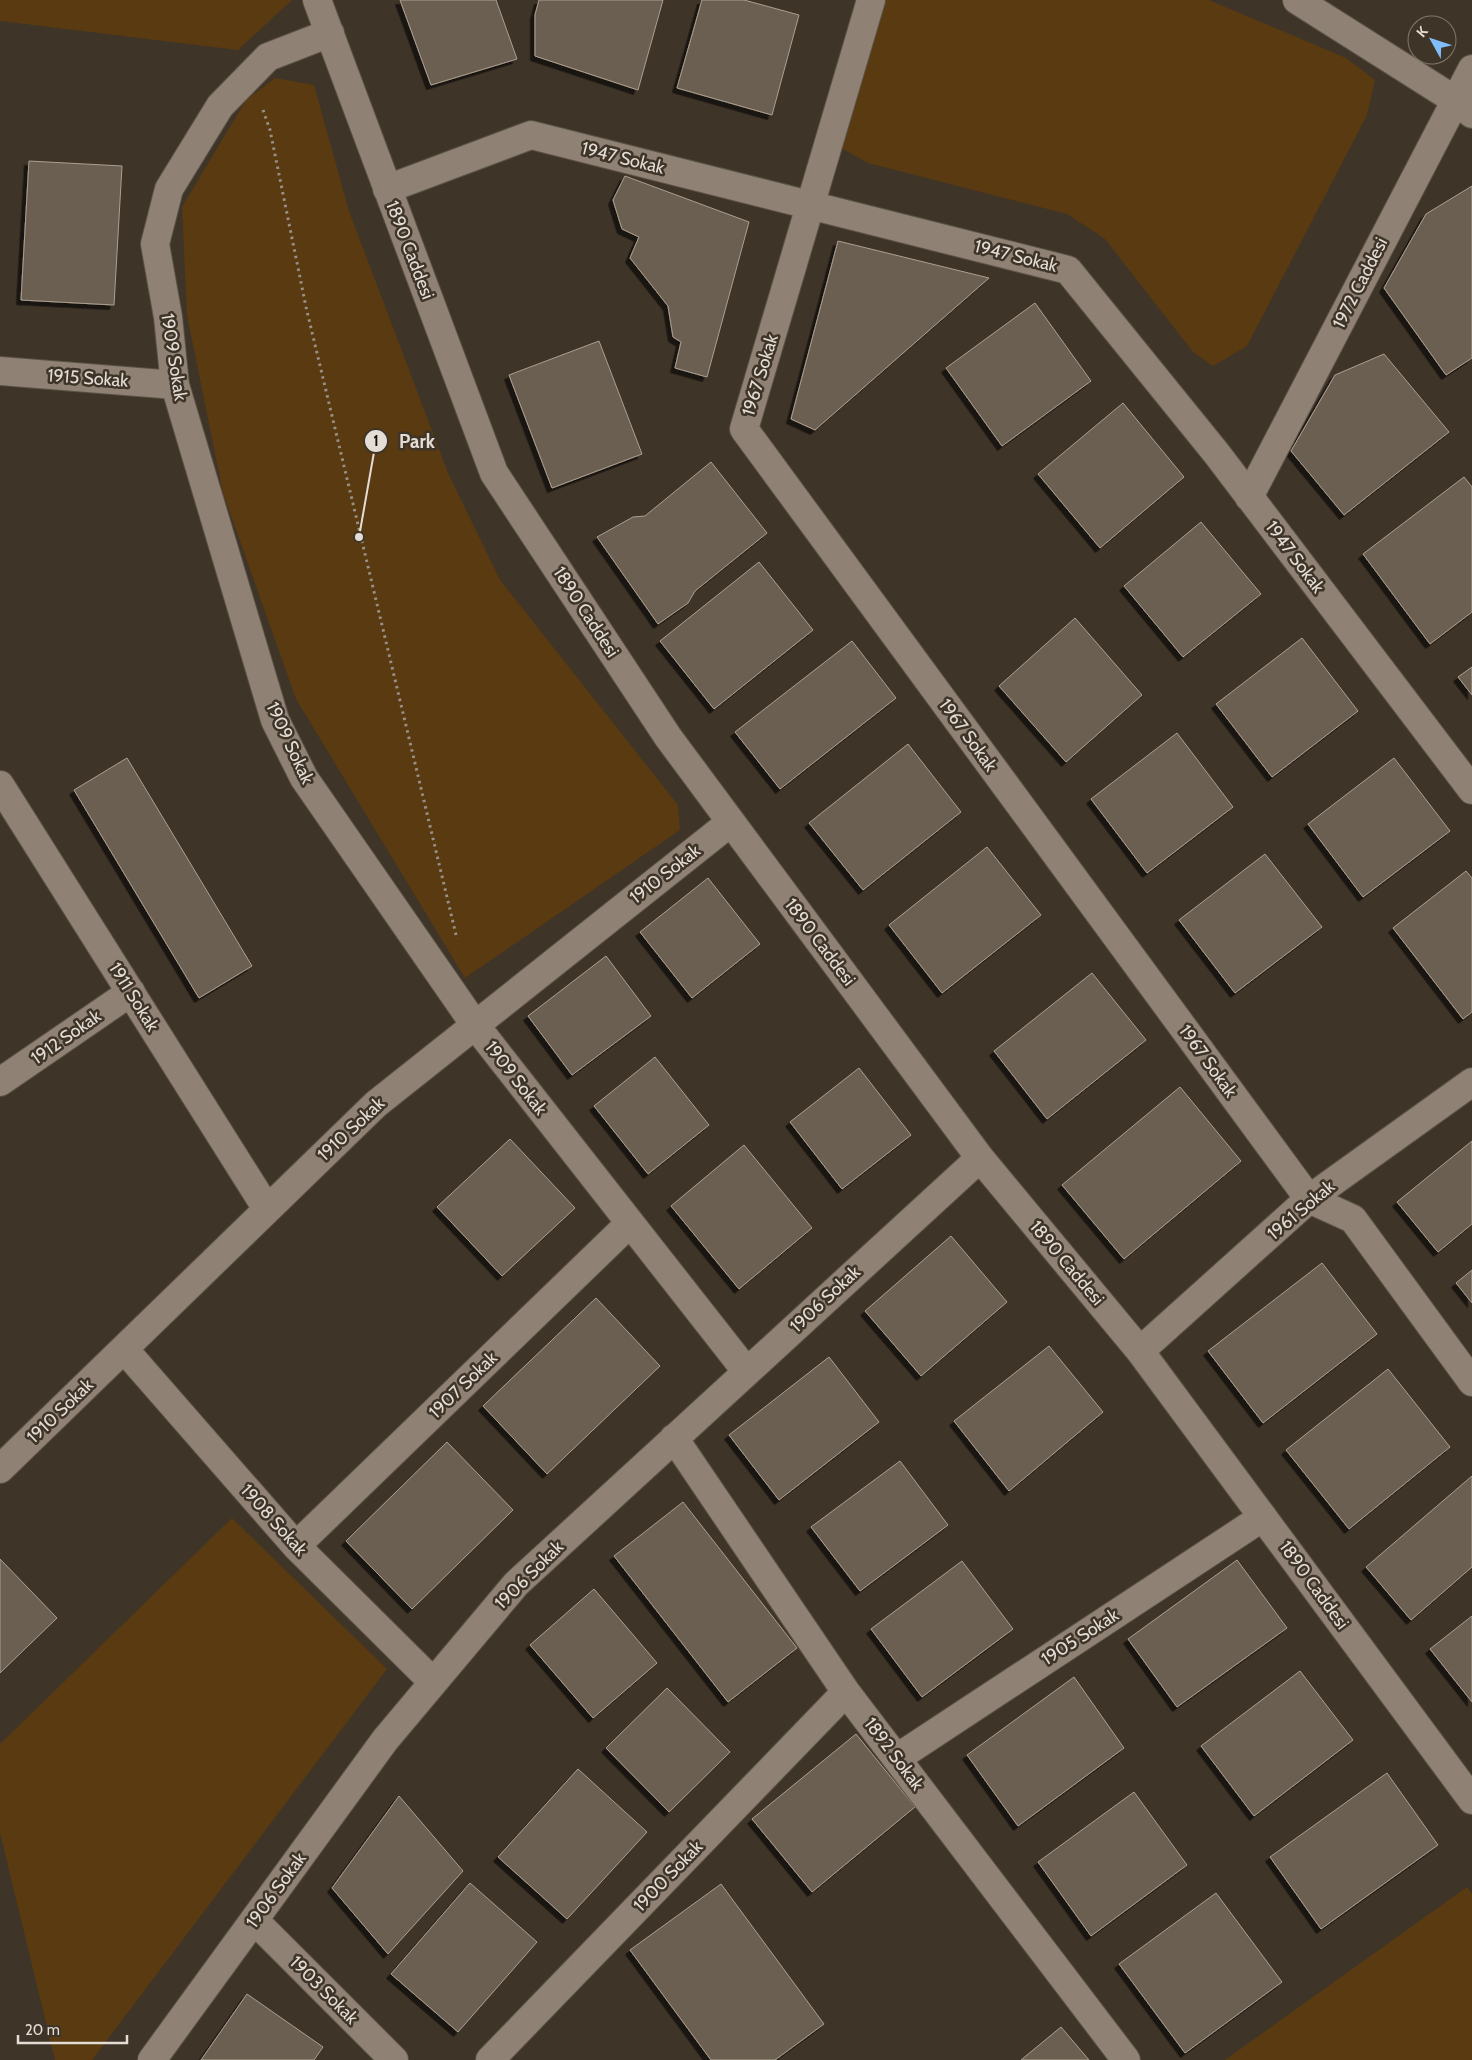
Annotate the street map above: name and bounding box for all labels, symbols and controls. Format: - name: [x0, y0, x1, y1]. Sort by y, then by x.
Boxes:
- north arrow: [1407, 15, 1457, 65]
- text: K: [1412, 22, 1432, 41]
- street label: 1947 Sokak: [579, 137, 668, 179]
- street label: 1890 Caddesi: [381, 198, 439, 302]
- street label: 1972 Caddesi: [1328, 234, 1392, 332]
- street label: 1947 Sokak: [972, 235, 1061, 277]
- street label: 1909 Sokak: [156, 312, 192, 403]
- street label: 1967 Sokak: [737, 331, 783, 419]
- street label: 1915 Sokak: [47, 364, 130, 392]
- callout: Park: [364, 424, 445, 458]
- text: Park: [399, 430, 436, 453]
- text: 1: [373, 432, 379, 450]
- street label: 1947 Sokak: [1261, 517, 1330, 598]
- street label: 1890 Caddesi: [549, 562, 623, 662]
- street label: 1967 Sokak: [934, 694, 1002, 776]
- street label: 1909 Sokak: [261, 698, 319, 788]
- street label: 1910 Sokak: [625, 839, 705, 908]
- street label: 1890 Caddesi: [780, 894, 860, 990]
- street label: 1911 Sokak: [104, 959, 164, 1036]
- street label: 1912 Sokak: [27, 1004, 106, 1069]
- street label: 1967 Sokak: [1174, 1020, 1242, 1102]
- street label: 1909 Sokak: [480, 1037, 552, 1120]
- street label: 1910 Sokak: [313, 1092, 390, 1166]
- street label: 1961 Sokak: [1263, 1175, 1340, 1245]
- street label: 1890 Caddesi: [1025, 1216, 1109, 1310]
- street label: 1906 Sokak: [785, 1260, 865, 1337]
- street label: 1907 Sokak: [424, 1346, 502, 1423]
- street label: 1910 Sokak: [22, 1373, 98, 1448]
- street label: 1908 Sokak: [236, 1480, 312, 1561]
- street label: 1906 Sokak: [490, 1535, 569, 1614]
- street label: 1890 Caddesi: [1275, 1537, 1353, 1633]
- street label: 1905 Sokak: [1037, 1603, 1123, 1670]
- street label: 1892 Sokak: [859, 1713, 929, 1796]
- street label: 1900 Sokak: [629, 1835, 708, 1916]
- street label: 1906 Sokak: [241, 1847, 311, 1932]
- street label: 1903 Sokak: [285, 1951, 363, 2029]
- scale bar: [18, 2012, 126, 2044]
- text: 20 m: [25, 2021, 60, 2039]

